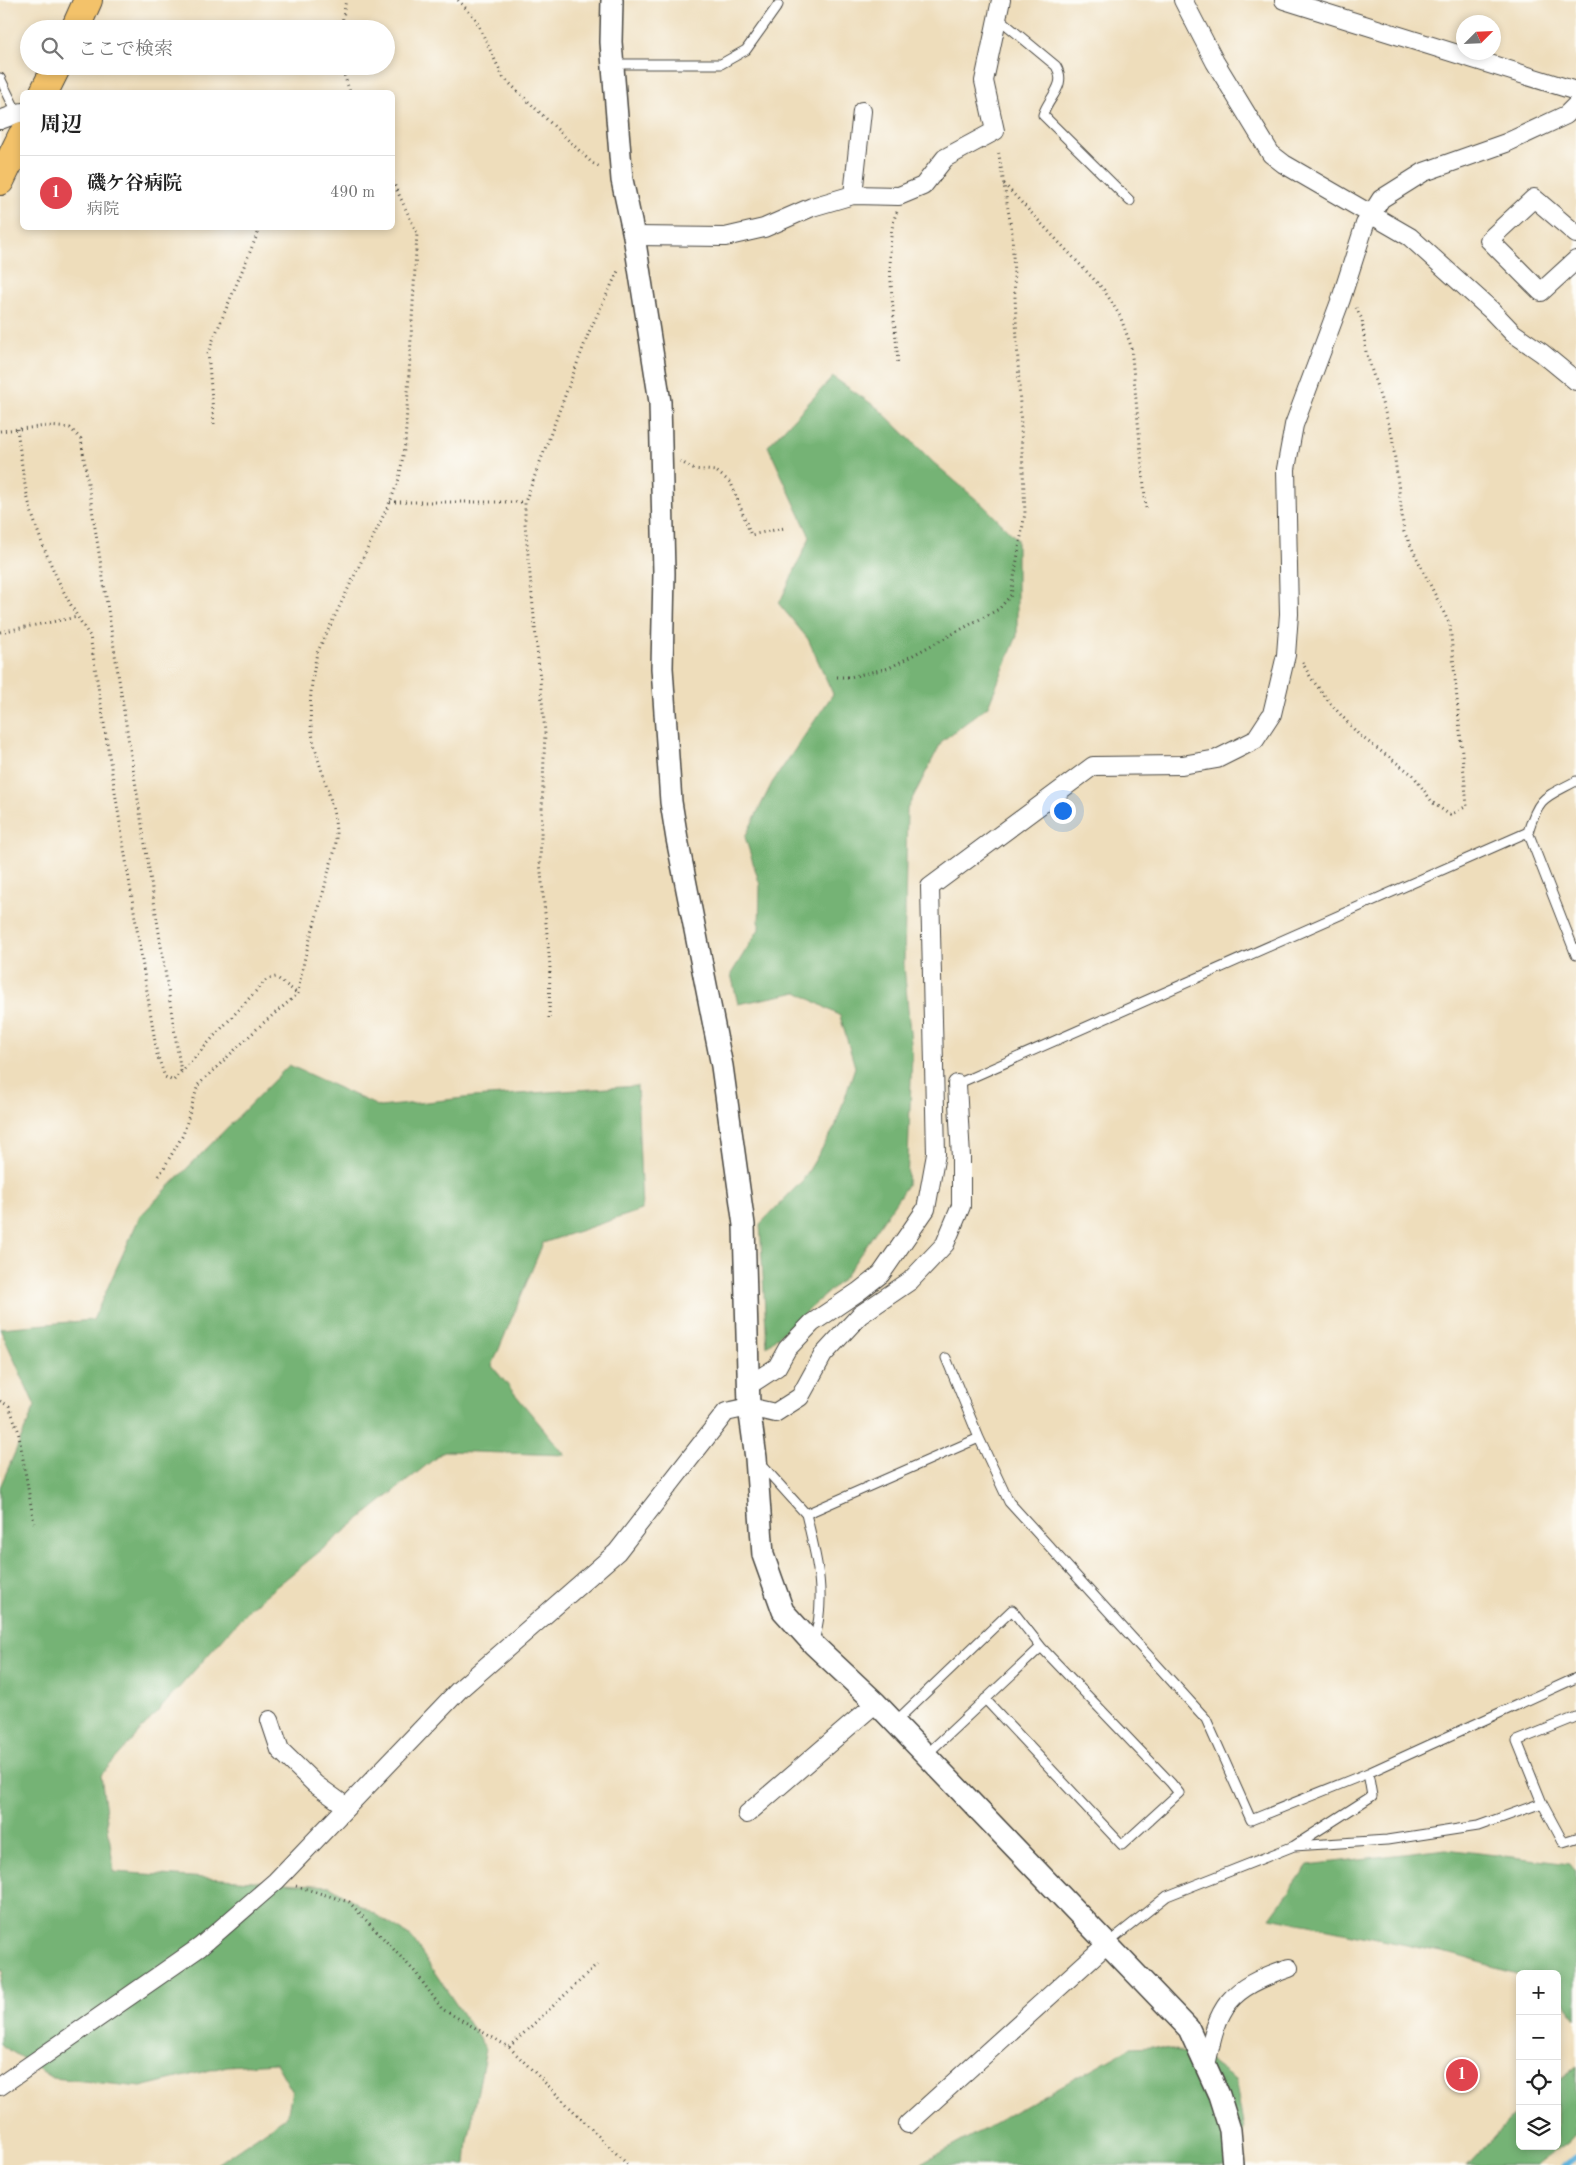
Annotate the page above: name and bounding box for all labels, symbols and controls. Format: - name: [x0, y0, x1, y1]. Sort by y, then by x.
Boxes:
- north arrow: [1456, 15, 1501, 60]
- search box: [20, 20, 395, 75]
- icon: search: [38, 34, 66, 62]
- text: ここで検索: [78, 41, 173, 60]
- text: 周辺: [40, 115, 82, 136]
- text: 磯ケ谷病院: [87, 175, 182, 194]
- text: 1: [51, 185, 61, 201]
- text: 490 m: [330, 185, 375, 201]
- text: 病院: [87, 202, 119, 218]
- your location: [1050, 798, 1076, 824]
- map controls: [1516, 1970, 1561, 2150]
- button: +: [1516, 1970, 1561, 2015]
- button: −: [1516, 2015, 1561, 2060]
- pin: 1: [1446, 2056, 1478, 2094]
- button: locate: [1516, 2060, 1561, 2105]
- button: layers: [1516, 2105, 1561, 2150]

